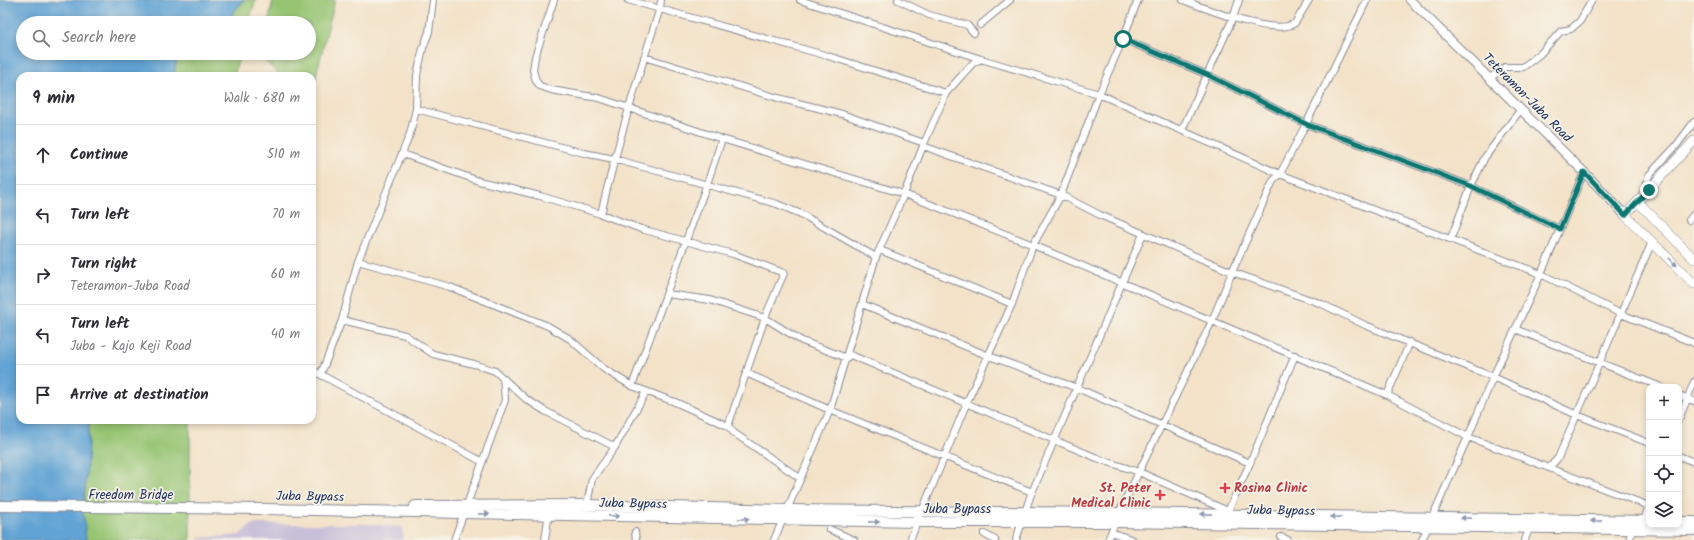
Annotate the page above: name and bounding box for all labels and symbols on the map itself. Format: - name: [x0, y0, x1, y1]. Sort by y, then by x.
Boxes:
- route start: [1114, 30, 1132, 48]
- street label: Teteramon-Juba Road: [1477, 48, 1577, 148]
- route end: [1640, 181, 1658, 199]
- one-way arrow: [1668, 257, 1678, 267]
- place label: St. Peter Medical Clinic: [1071, 478, 1152, 514]
- place label: Rosina Clinic: [1234, 478, 1308, 499]
- marker: Rosina Clinic: [1219, 482, 1231, 494]
- street label: Freedom Bridge: [89, 485, 174, 506]
- street label: Juba Bypass: [276, 486, 345, 508]
- marker: St. Peter Medical Clinic: [1154, 489, 1166, 501]
- street label: Juba Bypass: [599, 493, 668, 515]
- street label: Juba Bypass: [923, 499, 992, 520]
- street label: Juba Bypass: [1247, 500, 1316, 522]
- one-way arrow: [478, 510, 490, 517]
- one-way arrow: [1200, 511, 1212, 518]
- one-way arrow: [608, 513, 621, 519]
- one-way arrow: [1330, 513, 1342, 520]
- one-way arrow: [1459, 515, 1472, 521]
- one-way arrow: [738, 516, 751, 522]
- one-way arrow: [1590, 517, 1602, 524]
- one-way arrow: [868, 518, 880, 525]

